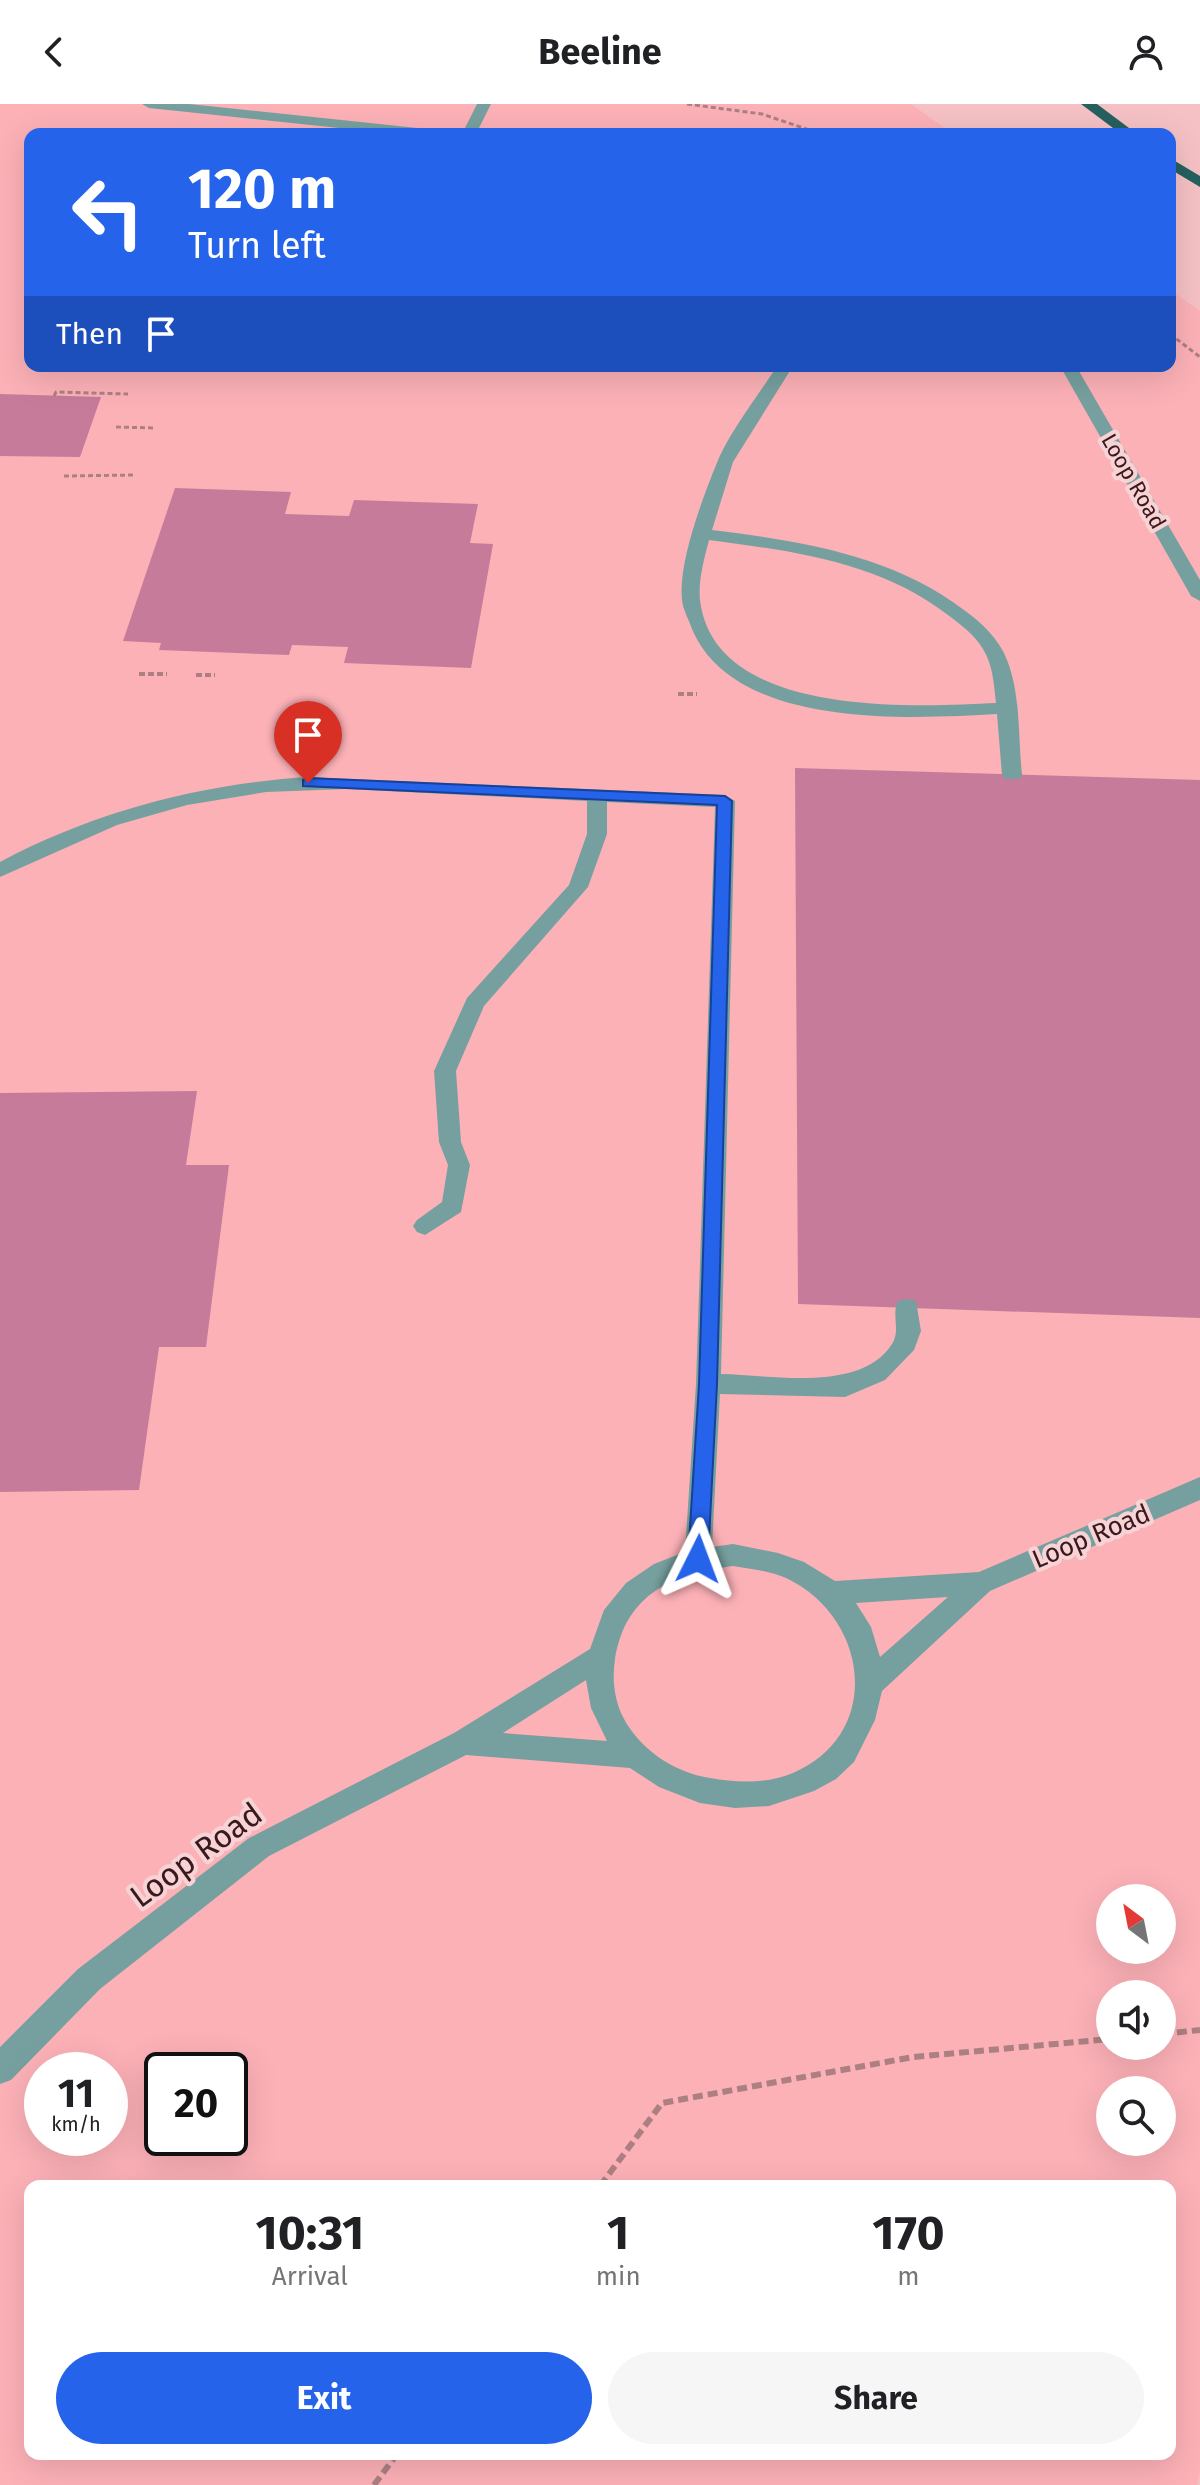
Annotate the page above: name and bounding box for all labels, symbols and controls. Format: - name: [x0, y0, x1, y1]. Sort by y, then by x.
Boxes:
- icon: back: [32, 30, 76, 74]
- text: Beeline: [538, 30, 662, 74]
- icon: person: [1124, 30, 1168, 74]
- text: 120 m: [188, 156, 336, 223]
- icon: left: [56, 160, 160, 264]
- text: Turn left: [188, 224, 326, 268]
- icon: arrive: [139, 312, 183, 356]
- text: Then: [56, 316, 123, 352]
- street label: Loop Road: [1095, 429, 1172, 534]
- pin: [274, 701, 342, 783]
- icon: arrive: [286, 713, 330, 757]
- street label: Loop Road: [1028, 1498, 1155, 1575]
- position arrow: [656, 1517, 740, 1601]
- street label: Loop Road: [123, 1794, 269, 1916]
- north arrow: [1096, 1884, 1176, 1964]
- map controls: [1096, 1884, 1176, 2156]
- button: sound: [1096, 1980, 1176, 2060]
- speed limit sign: 20: [144, 2052, 248, 2156]
- text: 11: [58, 2070, 94, 2118]
- button: search: [1096, 2076, 1176, 2156]
- text: km/h: [51, 2112, 101, 2136]
- text: 10:31: [256, 2204, 364, 2262]
- text: 1: [607, 2204, 629, 2262]
- text: 170: [872, 2204, 944, 2262]
- text: Arrival: [272, 2261, 348, 2292]
- text: min: [596, 2261, 641, 2292]
- text: m: [897, 2261, 919, 2292]
- button: Exit: [56, 2352, 592, 2444]
- button: Share: [608, 2352, 1144, 2444]

